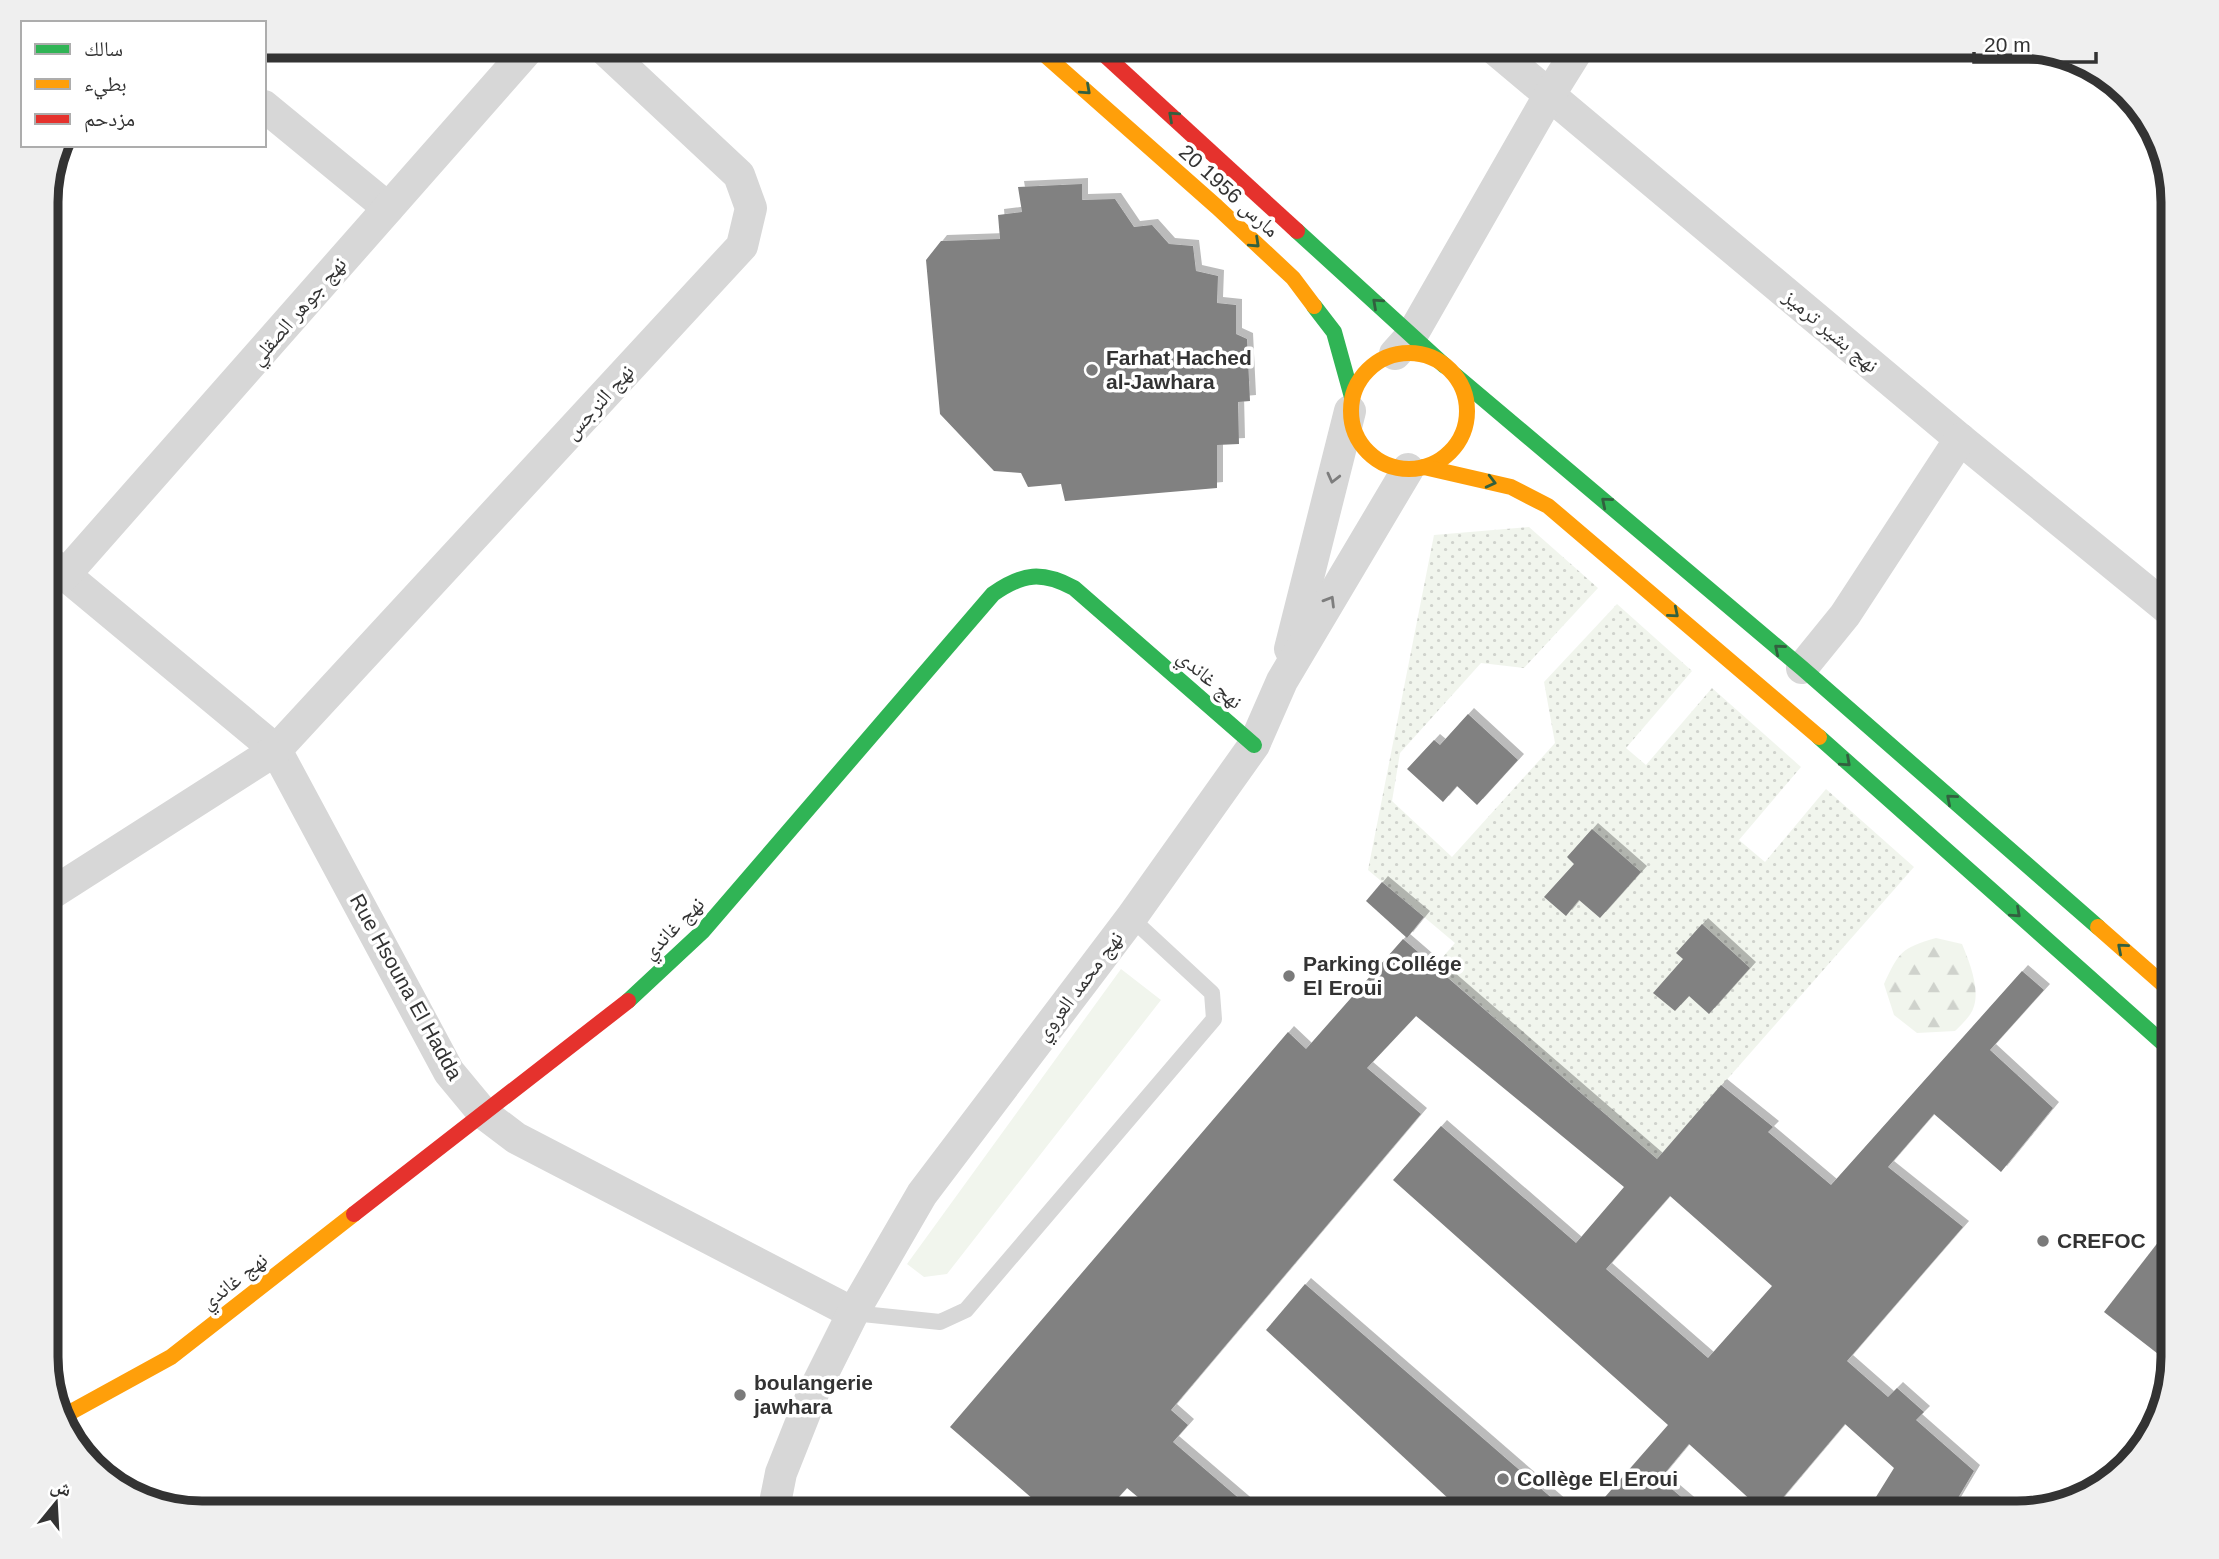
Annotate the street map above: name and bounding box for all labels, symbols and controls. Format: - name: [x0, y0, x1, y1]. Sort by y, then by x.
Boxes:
- legend: [21, 21, 266, 147]
- scale bar: [1974, 21, 2096, 65]
- text: 20 m: [1984, 33, 2031, 56]
- text: سالك: [84, 37, 123, 60]
- text: بطيء: [84, 72, 127, 100]
- one-way arrow: [1078, 82, 1091, 95]
- text: مزدحم: [84, 107, 135, 133]
- one-way arrow: [1168, 112, 1181, 125]
- street label: 20 مارس 1956: [1173, 140, 1284, 243]
- one-way arrow: [1247, 234, 1260, 247]
- street label: نهج جوهر الصقلي: [245, 252, 355, 373]
- street label: نهج بشير ترميز: [1777, 284, 1883, 378]
- one-way arrow: [1372, 299, 1385, 311]
- place label: Farhat Hached al-Jawhara: [1106, 346, 1252, 393]
- street label: نهج النرجس: [559, 360, 640, 445]
- marker: Farhat Hached al-Jawhara: [1084, 362, 1100, 378]
- one-way arrow: [1327, 472, 1341, 484]
- one-way arrow: [1484, 474, 1496, 488]
- one-way arrow: [1601, 498, 1614, 510]
- one-way arrow: [1322, 596, 1335, 609]
- one-way arrow: [1665, 605, 1678, 617]
- street label: نهج غاندي: [1170, 644, 1247, 717]
- one-way arrow: [1775, 645, 1788, 657]
- one-way arrow: [1838, 753, 1851, 766]
- one-way arrow: [1946, 795, 1959, 807]
- street label: Rue Hsouna El Hadda: [346, 890, 467, 1084]
- street label: نهج غاندي: [637, 892, 712, 967]
- one-way arrow: [2007, 905, 2020, 917]
- street label: نهج محمد العروي: [1030, 926, 1131, 1048]
- one-way arrow: [2117, 944, 2130, 957]
- place label: Parking Collége El Eroui: [1303, 952, 1462, 999]
- marker: Parking Collége El Eroui: [1281, 968, 1297, 984]
- place label: CREFOC: [2057, 1229, 2146, 1252]
- marker: CREFOC: [2035, 1233, 2051, 1249]
- street label: نهج غاندي: [196, 1247, 275, 1318]
- place label: boulangerie jawhara: [753, 1371, 873, 1418]
- marker: boulangerie jawhara: [732, 1387, 748, 1403]
- place label: Collège El Eroui: [1517, 1467, 1678, 1490]
- north arrow: [21, 1468, 91, 1538]
- marker: Collège El Eroui: [1495, 1471, 1511, 1487]
- text: ش: [48, 1474, 74, 1501]

